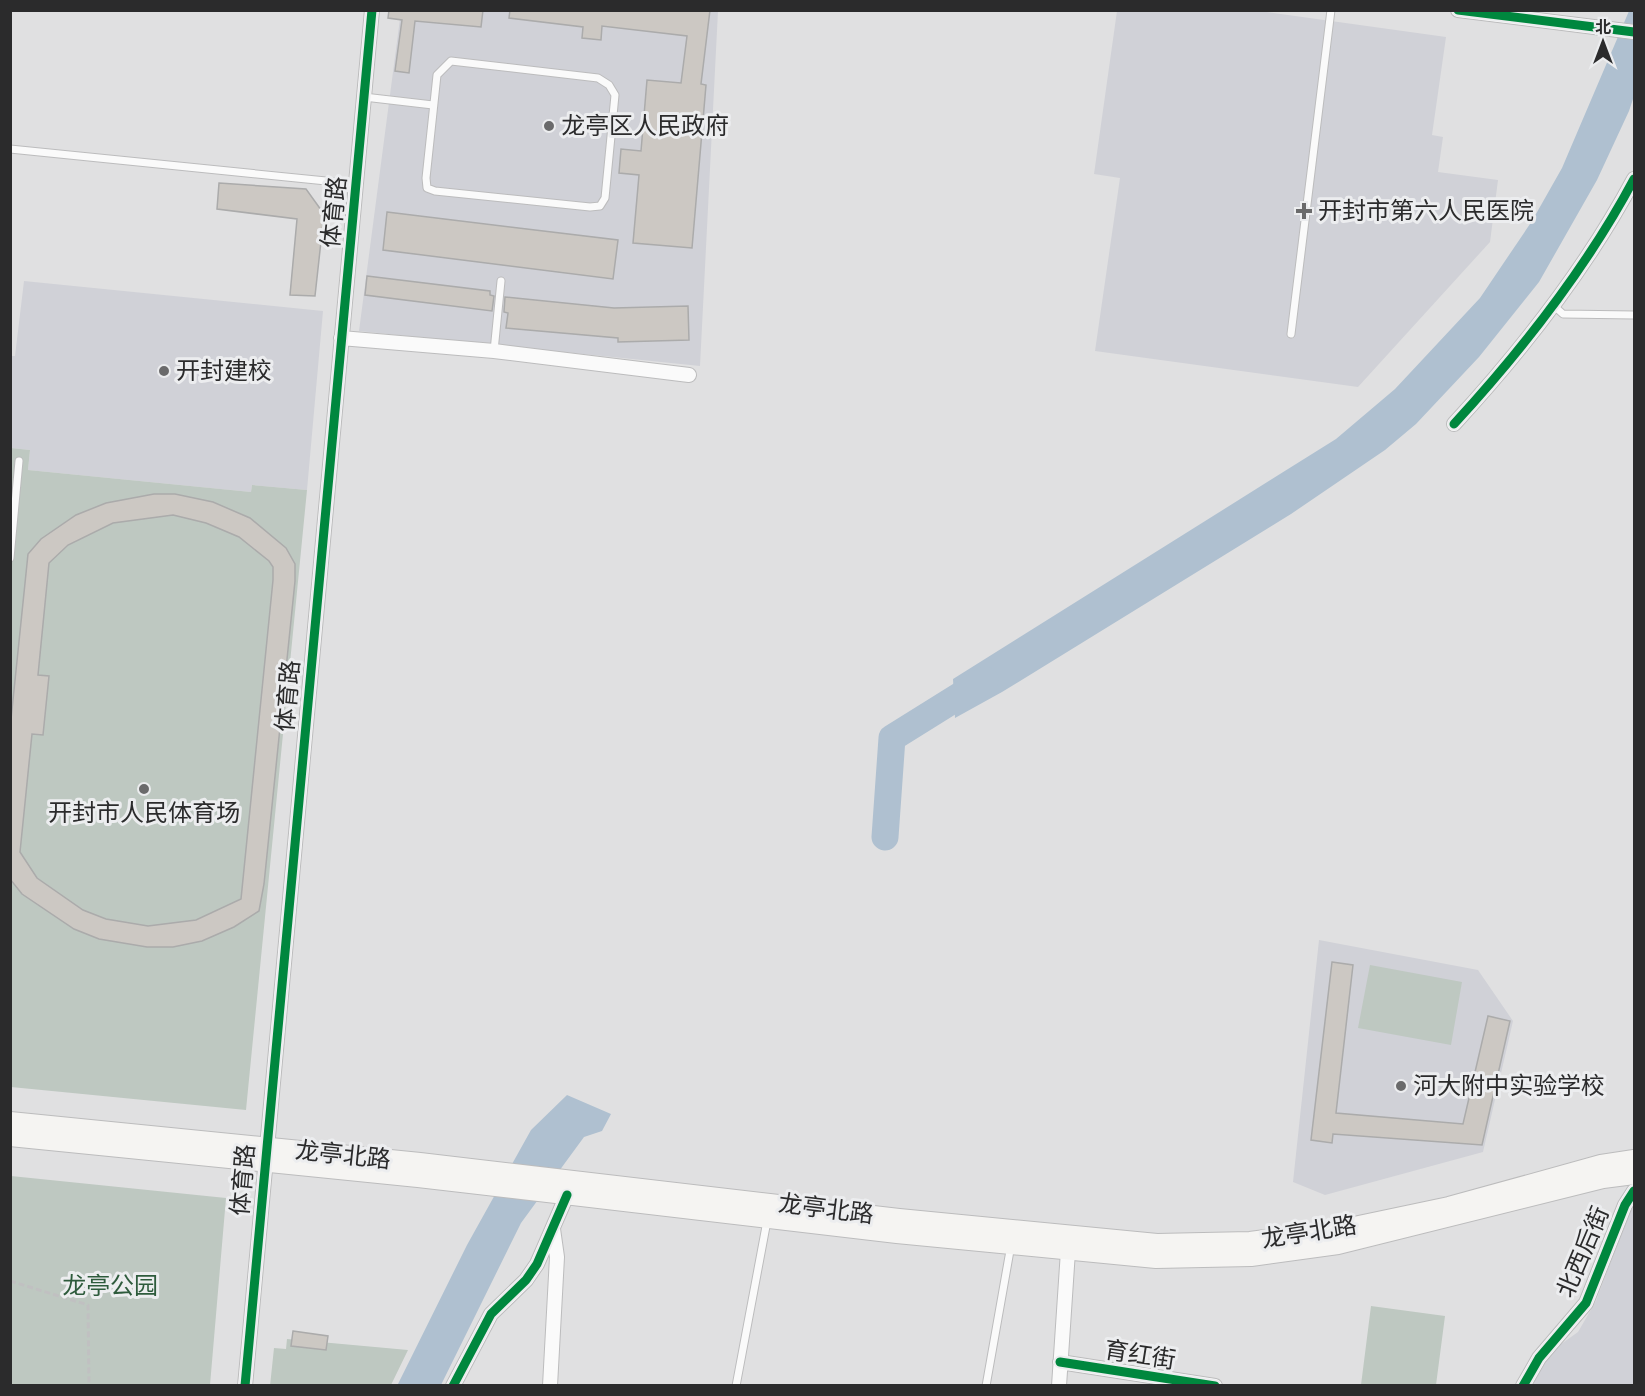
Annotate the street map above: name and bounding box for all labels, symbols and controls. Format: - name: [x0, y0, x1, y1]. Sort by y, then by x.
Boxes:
- north arrow: [1573, 12, 1633, 72]
- text: 北: [1595, 19, 1611, 36]
- place label: 龙亭区人民政府: [561, 113, 729, 139]
- marker: 龙亭区人民政府: [542, 119, 556, 133]
- street label: 体育路: [317, 175, 351, 249]
- place label: 开封市第六人民医院: [1318, 198, 1534, 224]
- marker: 开封市第六人民医院: [1295, 202, 1313, 220]
- place label: 开封建校: [176, 358, 272, 384]
- marker: 开封建校: [157, 364, 171, 378]
- street label: 体育路: [272, 659, 304, 733]
- marker: 开封市人民体育场: [137, 782, 151, 796]
- place label: 开封市人民体育场: [48, 800, 240, 826]
- place label: 河大附中实验学校: [1413, 1073, 1605, 1099]
- marker: 河大附中实验学校: [1394, 1079, 1408, 1093]
- street label: 龙亭北路: [294, 1137, 392, 1173]
- street label: 体育路: [227, 1143, 259, 1217]
- street label: 龙亭北路: [777, 1190, 875, 1228]
- street label: 北西后街: [1552, 1203, 1614, 1301]
- street label: 龙亭北路: [1260, 1212, 1358, 1252]
- park label: 龙亭公园: [62, 1273, 158, 1299]
- street label: 育红街: [1102, 1337, 1178, 1373]

